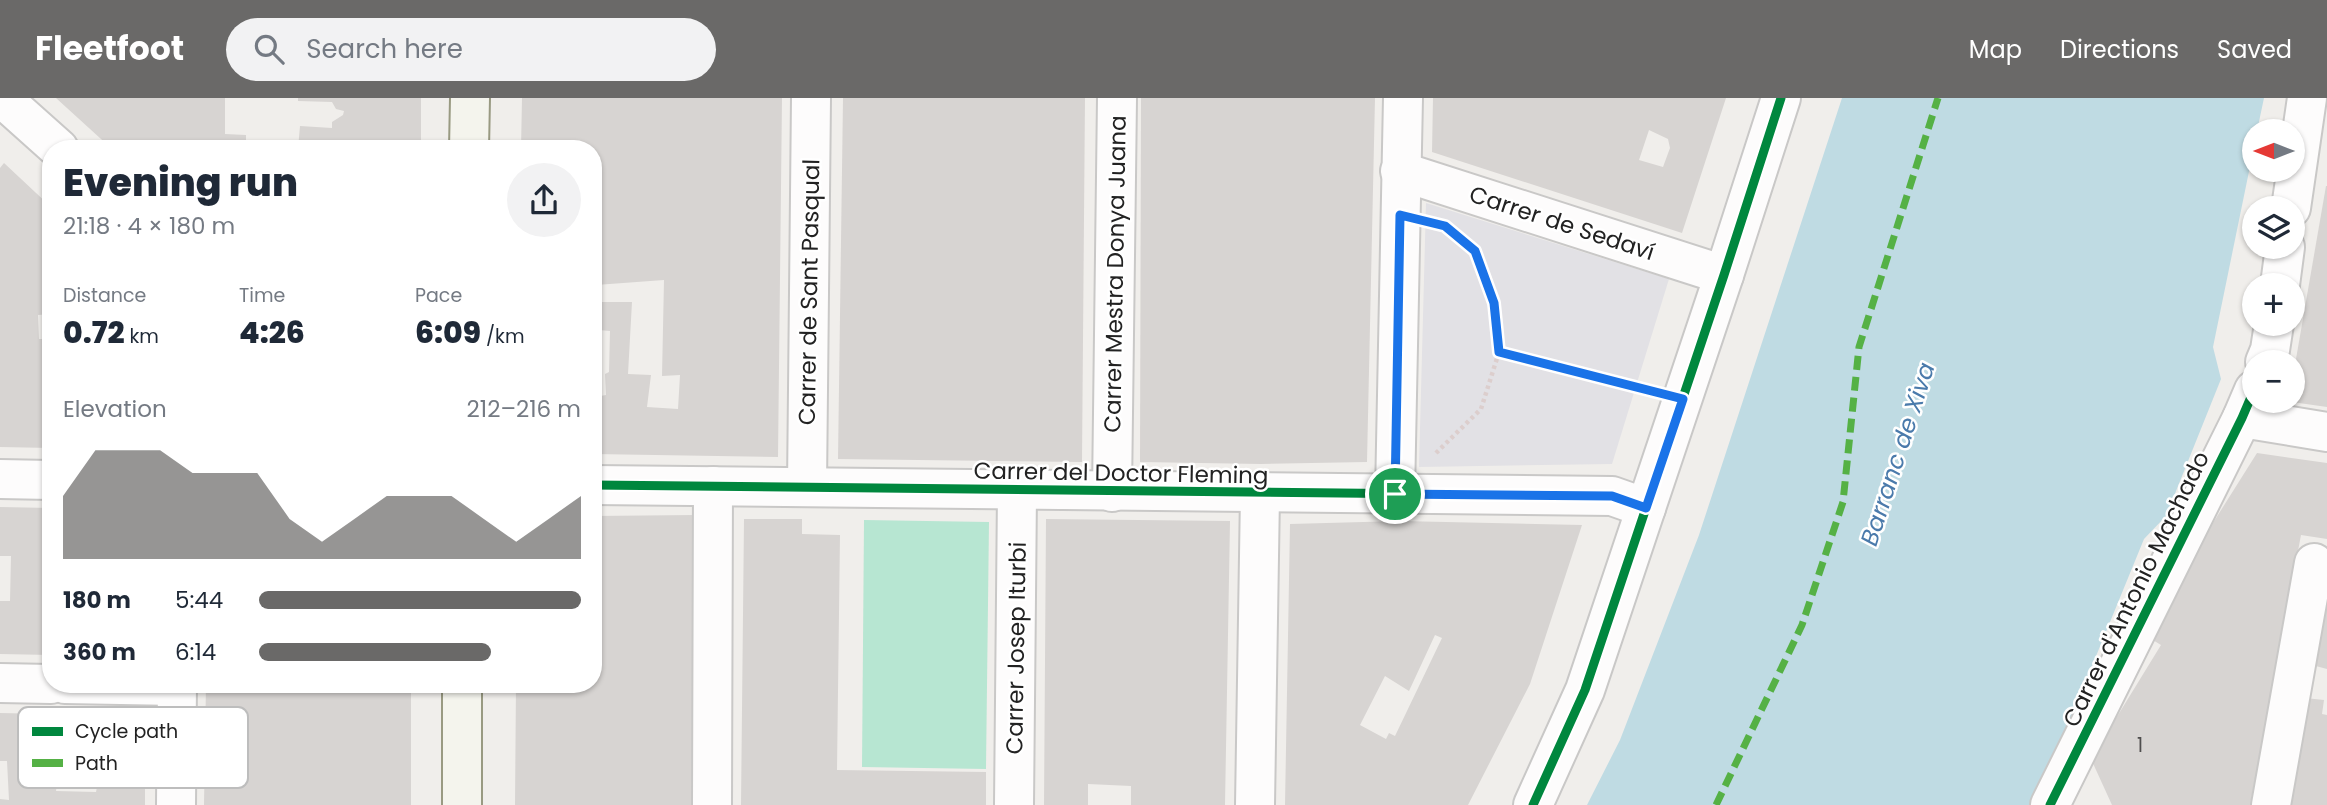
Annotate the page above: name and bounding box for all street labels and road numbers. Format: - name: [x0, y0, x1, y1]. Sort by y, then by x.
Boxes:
- street label: Carrer Mestra Donya Juana: [1096, 115, 1134, 433]
- street label: Carrer de Sant Pasqual: [791, 159, 827, 425]
- street label: Carrer de Sedaví: [1465, 178, 1659, 268]
- street label: Carrer d'Antonio Machado: [2055, 446, 2217, 732]
- street label: Carrer del Doctor Fleming: [973, 454, 1269, 492]
- street label: Carrer Josep Iturbi: [998, 541, 1034, 755]

